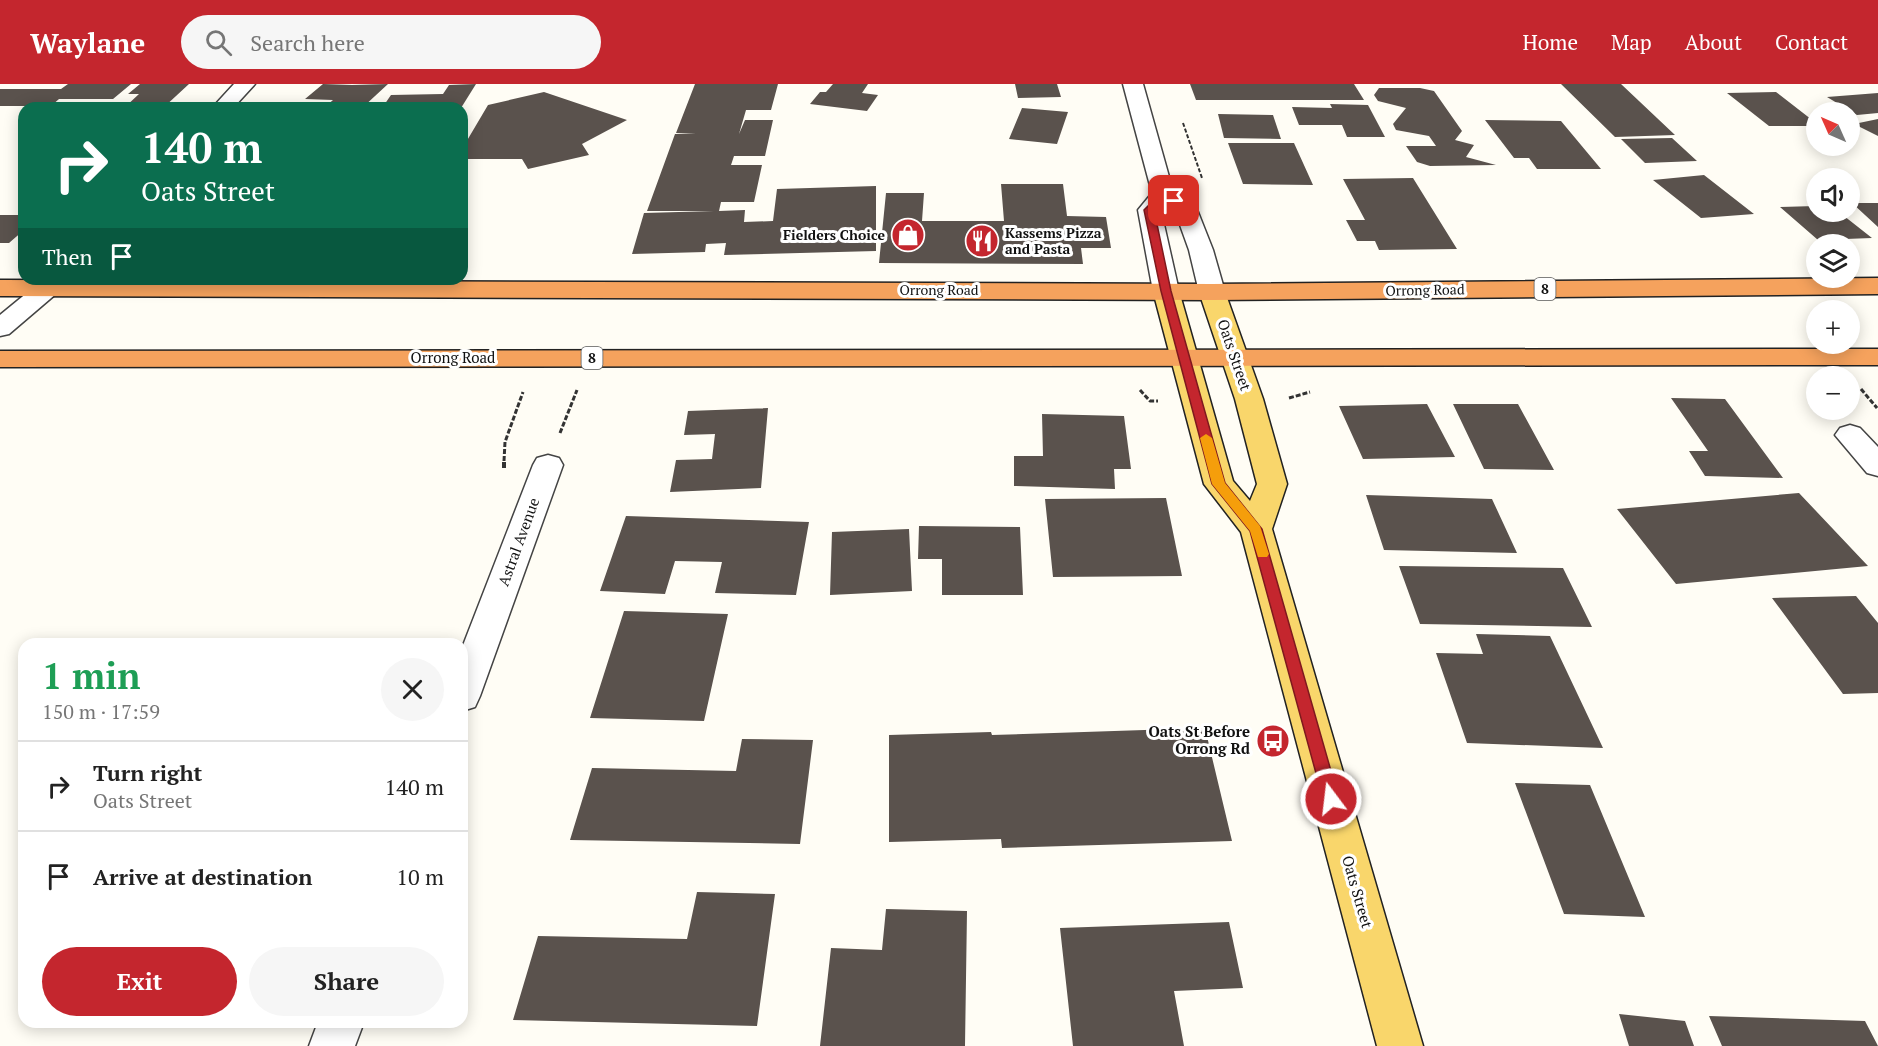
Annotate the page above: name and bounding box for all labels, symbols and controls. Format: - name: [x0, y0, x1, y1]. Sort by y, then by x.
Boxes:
- search box: [181, 15, 601, 69]
- text: Waylane: [30, 24, 145, 61]
- icon: search: [202, 26, 235, 59]
- text: Search here: [250, 28, 365, 57]
- text: Home: [1522, 28, 1578, 56]
- text: Map: [1611, 28, 1652, 56]
- text: About: [1685, 28, 1742, 56]
- text: Contact: [1775, 28, 1848, 56]
- north arrow: [1806, 102, 1860, 156]
- map controls: [1806, 102, 1860, 420]
- text: 140 m: [141, 119, 262, 175]
- icon: right: [42, 126, 120, 204]
- button: sound: [1806, 168, 1860, 222]
- text: Oats Street: [141, 173, 275, 209]
- pin: [1148, 175, 1199, 226]
- icon: arrive: [1157, 184, 1190, 217]
- shop icon: Fielders Choice: [890, 217, 926, 253]
- restaurant icon: Kassems Pizza and Pasta: [964, 223, 1000, 259]
- place label: Kassems Pizza and Pasta: [1005, 223, 1102, 258]
- place label: Fielders Choice: [783, 225, 885, 244]
- button: layers: [1806, 234, 1860, 288]
- icon: arrive: [105, 240, 138, 273]
- text: Then: [42, 242, 93, 271]
- road number: 8: [1534, 278, 1556, 300]
- street label: Orrong Road: [1385, 279, 1465, 300]
- street label: Orrong Road: [899, 280, 979, 299]
- button: +: [1806, 300, 1860, 354]
- street label: Oats Street: [1213, 316, 1257, 394]
- street label: Orrong Road: [411, 347, 495, 367]
- road number: 8: [582, 347, 602, 369]
- button: −: [1806, 366, 1860, 420]
- street label: Astral Avenue: [493, 495, 543, 589]
- text: 1 min: [42, 652, 140, 699]
- button: close: [381, 658, 444, 721]
- text: 150 m · 17:59: [42, 698, 160, 725]
- place label: Oats St Before Orrong Rd: [1149, 721, 1250, 758]
- bus stop icon: Oats St Before Orrong Rd: [1255, 723, 1291, 759]
- text: Turn right: [93, 758, 202, 787]
- position arrow: [1299, 767, 1363, 831]
- icon: right: [42, 770, 75, 803]
- text: 140 m: [384, 772, 444, 801]
- text: Oats Street: [93, 787, 192, 814]
- street label: Oats Street: [1338, 853, 1378, 931]
- icon: arrive: [42, 860, 75, 893]
- text: Arrive at destination: [93, 862, 312, 891]
- text: 10 m: [396, 862, 444, 891]
- button: Exit: [42, 947, 237, 1016]
- button: Share: [249, 947, 444, 1016]

